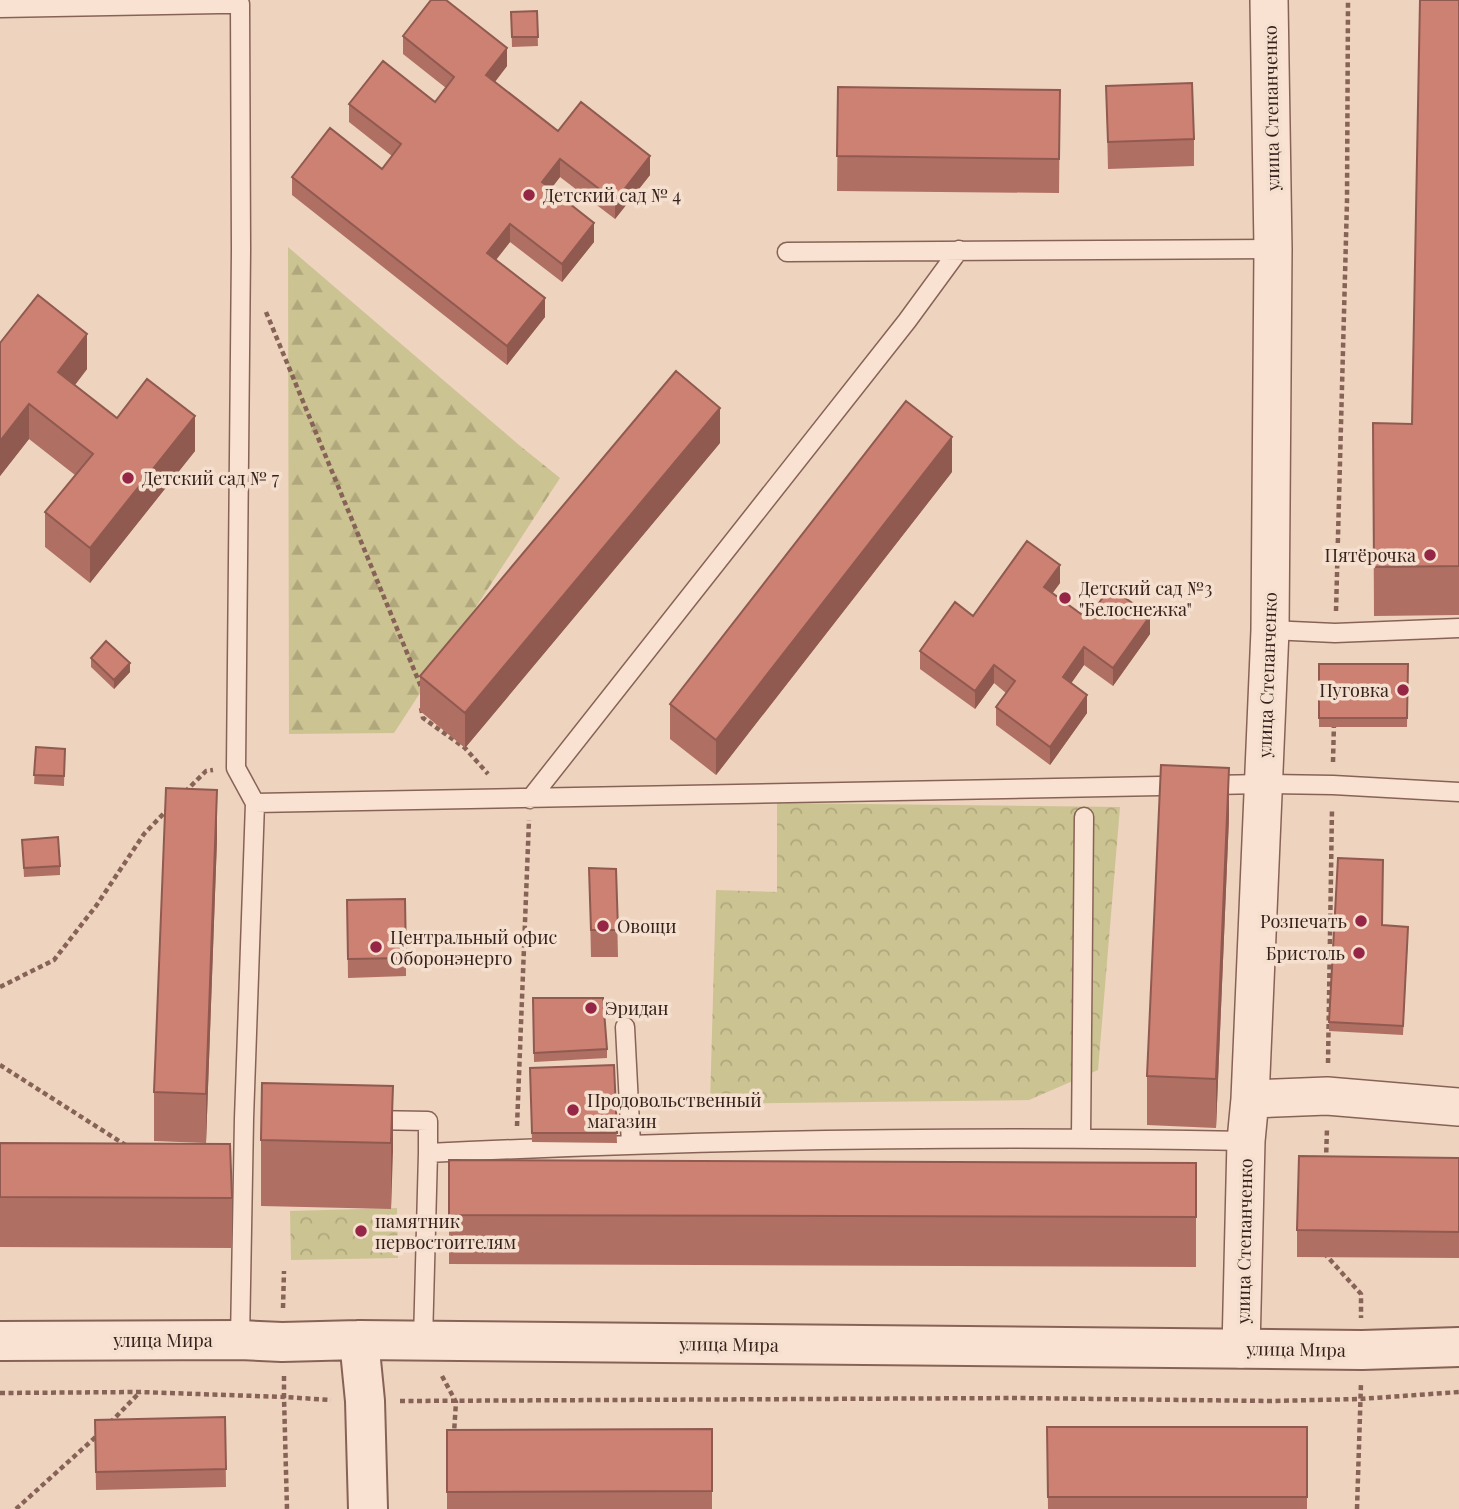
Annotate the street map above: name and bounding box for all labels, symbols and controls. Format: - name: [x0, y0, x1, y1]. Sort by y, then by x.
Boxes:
- street label: улица Степанченко: [1258, 25, 1284, 192]
- place label: Детский сад № 4: [543, 183, 681, 207]
- marker: Детский сад № 4: [521, 187, 537, 203]
- place label: Детский сад № 7: [142, 466, 280, 490]
- marker: Детский сад № 7: [120, 470, 136, 486]
- place label: Пятёрочка: [1325, 543, 1416, 567]
- marker: Пятёрочка: [1422, 547, 1438, 563]
- place label: Детский сад №3 "Белоснежка": [1079, 576, 1212, 621]
- marker: Детский сад №3 "Белоснежка": [1057, 590, 1073, 606]
- street label: улица Степанченко: [1252, 592, 1282, 759]
- place label: Пуговка: [1319, 678, 1389, 702]
- marker: Пуговка: [1395, 682, 1411, 698]
- place label: Розпечать: [1260, 909, 1347, 933]
- marker: Розпечать: [1353, 913, 1369, 929]
- place label: Овощи: [617, 914, 677, 938]
- marker: Овощи: [595, 918, 611, 934]
- place label: Центральный офис Оборонэнерго: [390, 925, 557, 970]
- marker: Центральный офис Оборонэнерго: [368, 939, 384, 955]
- place label: Бристоль: [1266, 941, 1345, 965]
- marker: Бристоль: [1351, 945, 1367, 961]
- place label: Эридан: [605, 996, 669, 1020]
- marker: Эридан: [583, 1000, 599, 1016]
- place label: Продовольственный магазин: [587, 1088, 762, 1133]
- marker: Продовольственный магазин: [565, 1102, 581, 1118]
- street label: улица Степанченко: [1231, 1158, 1257, 1325]
- place label: памятник первостоителям: [375, 1209, 517, 1254]
- marker: памятник первостоителям: [353, 1223, 369, 1239]
- street label: улица Мира: [112, 1328, 213, 1352]
- street label: улица Мира: [678, 1331, 779, 1357]
- street label: улица Мира: [1245, 1336, 1346, 1362]

